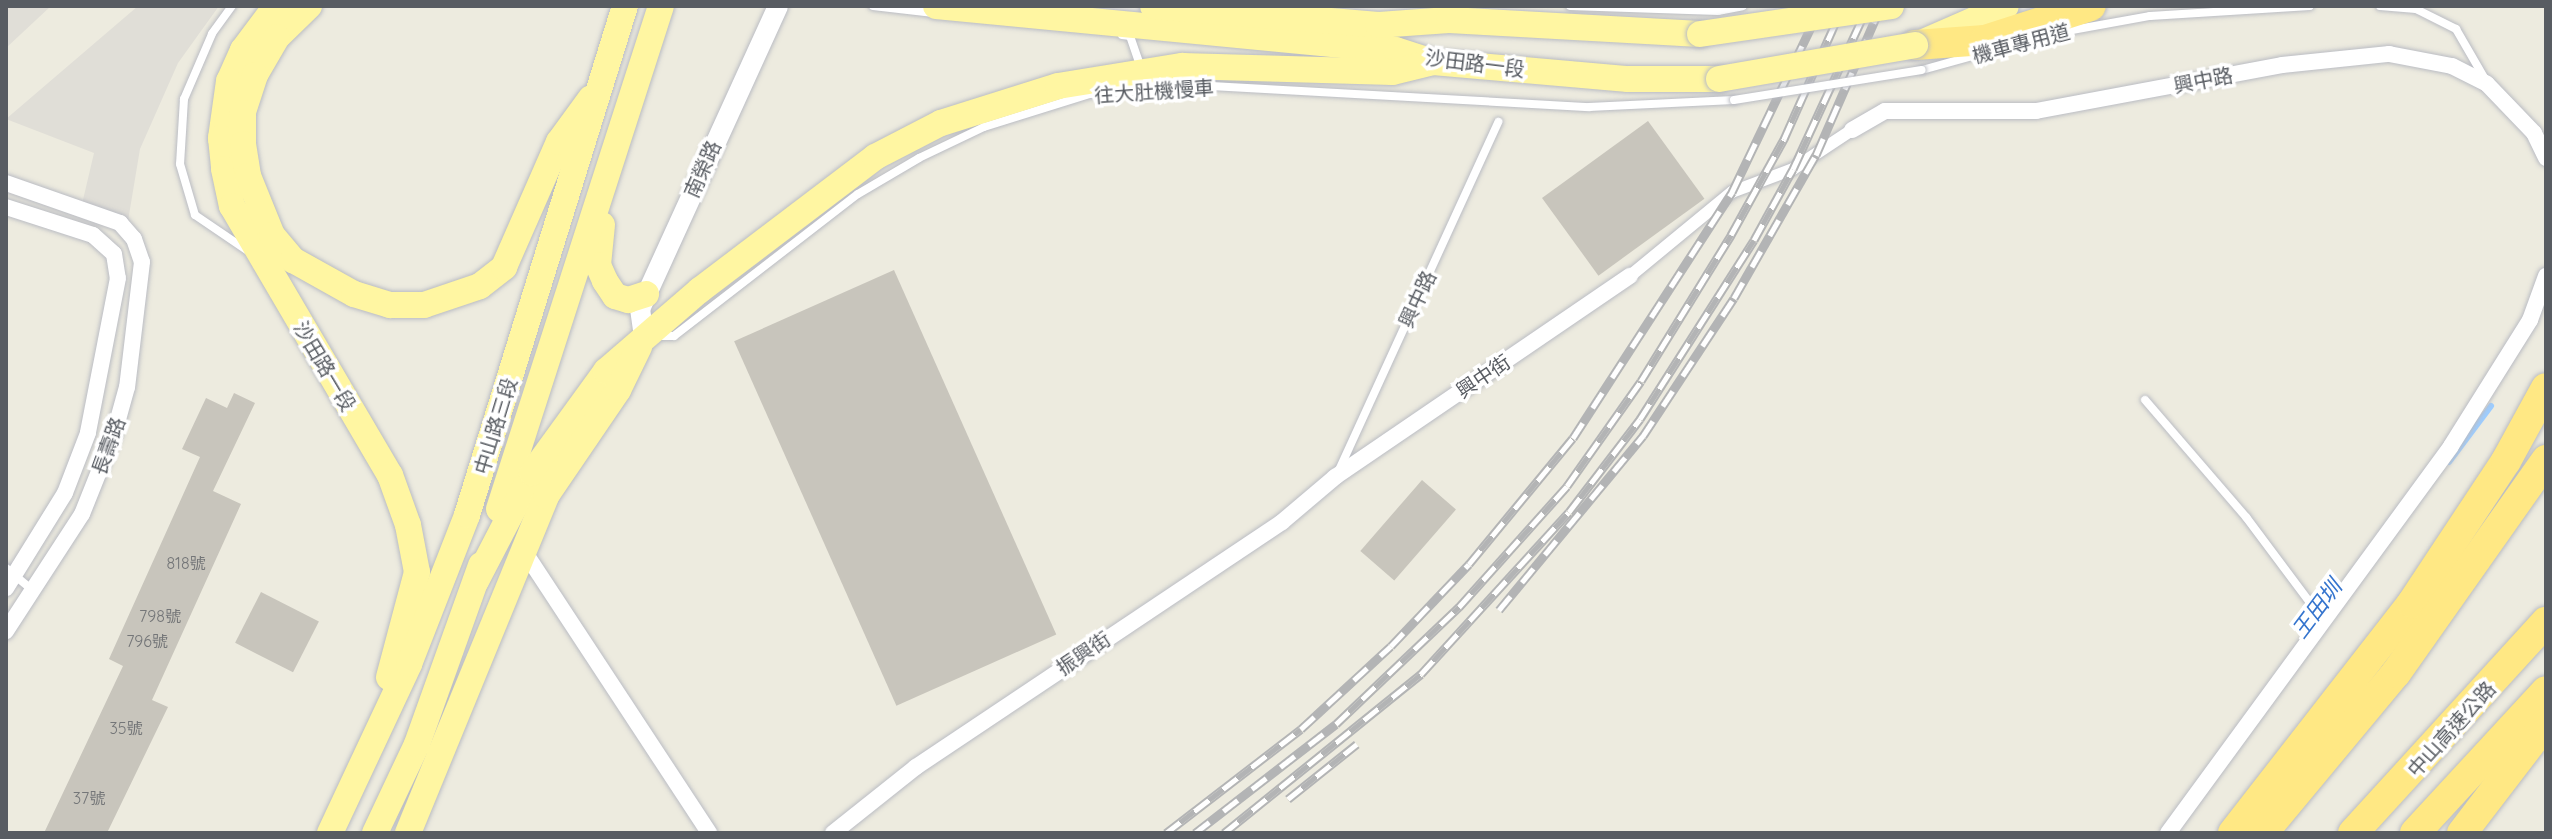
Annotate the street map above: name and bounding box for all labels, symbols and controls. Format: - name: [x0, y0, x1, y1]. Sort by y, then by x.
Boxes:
- street label: 機車專用道: [1970, 18, 2072, 68]
- street label: 沙田路一段: [1424, 45, 1526, 81]
- street label: 興中路: [2171, 62, 2235, 98]
- street label: 往大肚機慢車: [1093, 75, 1215, 107]
- street label: 南榮路: [679, 137, 725, 201]
- street label: 興中路: [1393, 267, 1441, 331]
- street label: 沙田路一段: [289, 317, 361, 415]
- street label: 興中街: [1451, 349, 1515, 403]
- street label: 中山路三段: [469, 375, 521, 477]
- street label: 長壽路: [86, 414, 130, 478]
- house number: 818號: [166, 553, 206, 573]
- water label: 王田圳: [2287, 575, 2347, 643]
- house number: 798號: [139, 606, 181, 626]
- street label: 振興街: [1051, 626, 1115, 680]
- house number: 796號: [126, 631, 168, 651]
- street label: 中山高速公路: [2402, 676, 2500, 782]
- house number: 35號: [109, 718, 143, 738]
- house number: 37號: [73, 788, 105, 808]

